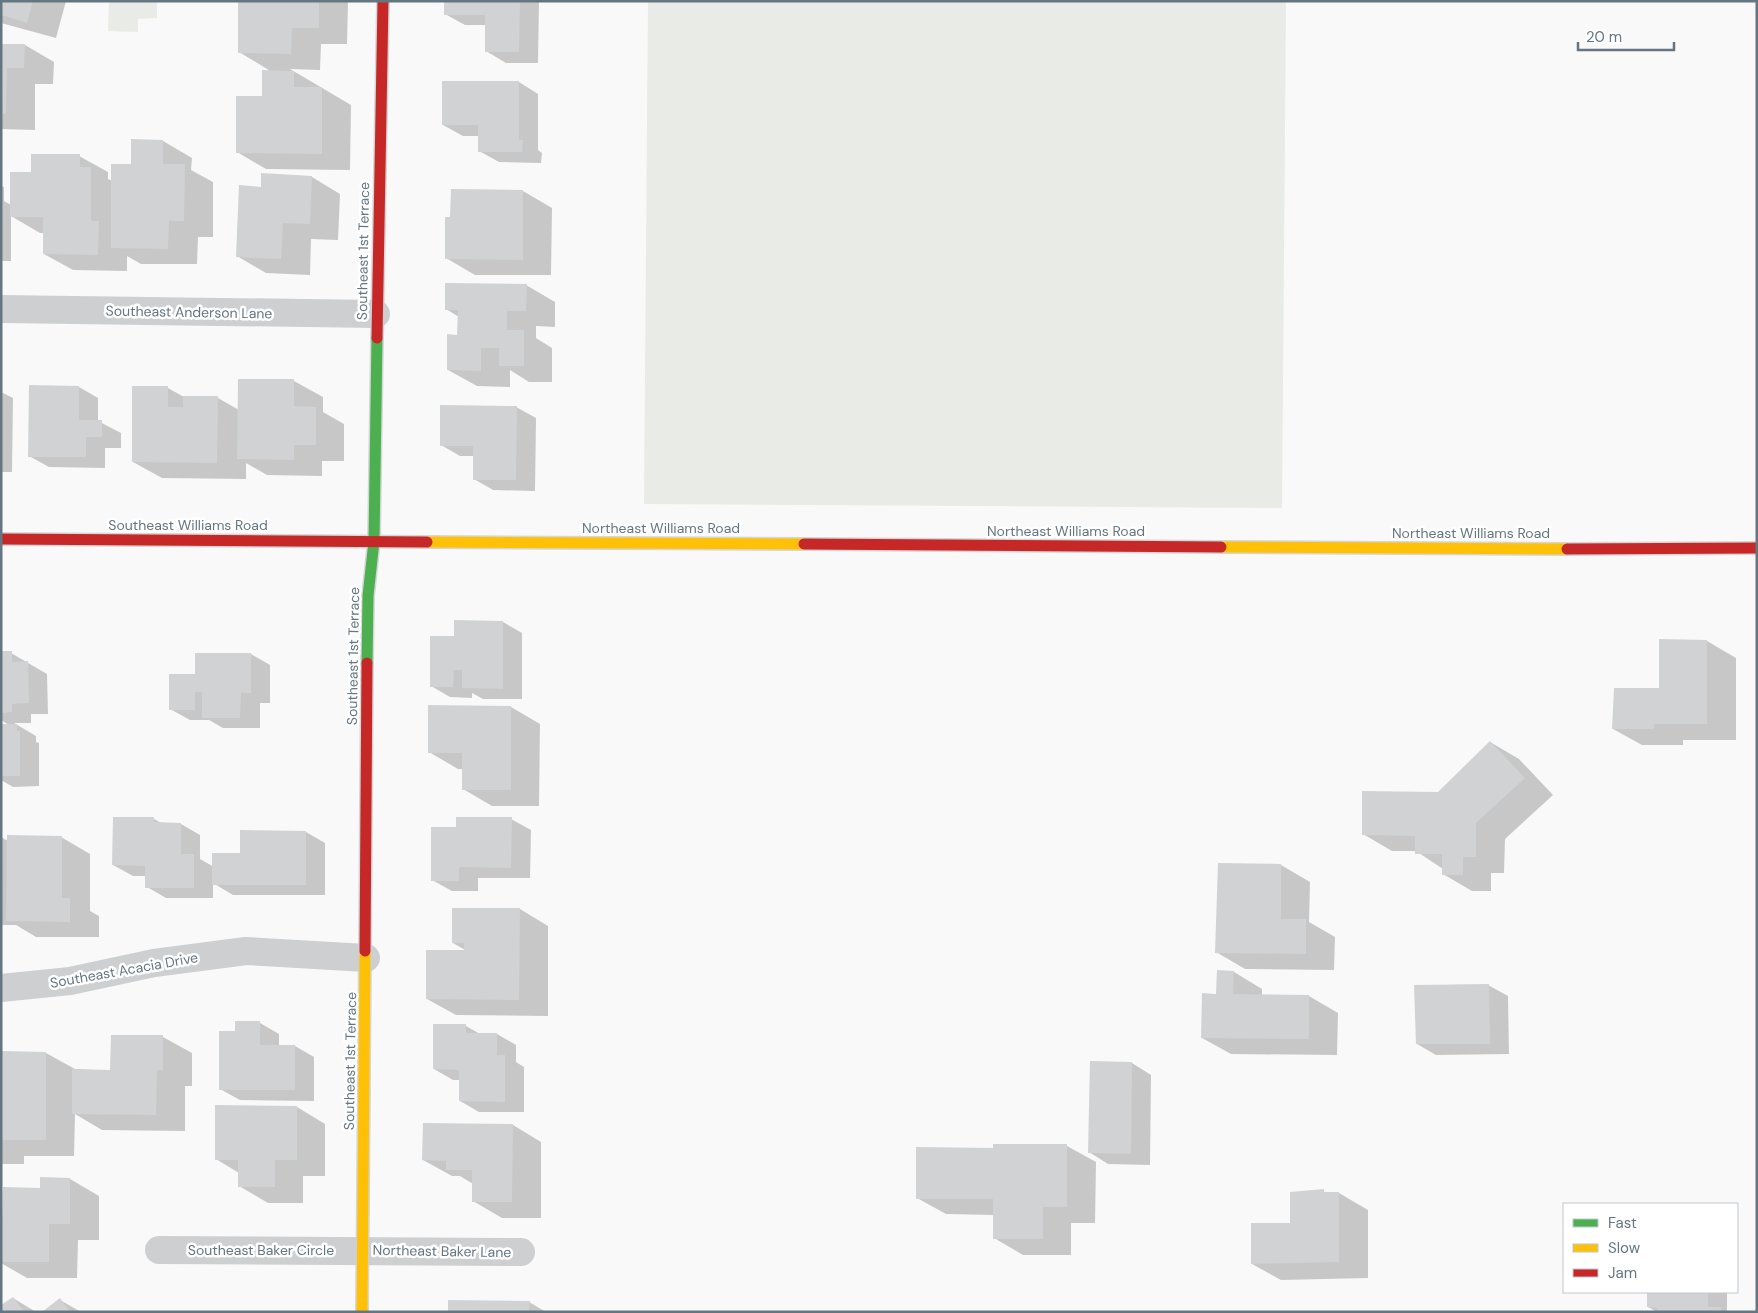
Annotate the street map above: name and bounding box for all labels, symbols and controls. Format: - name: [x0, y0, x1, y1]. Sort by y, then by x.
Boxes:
- scale bar: [1578, 20, 1674, 52]
- text: 20 m: [1586, 27, 1622, 47]
- street label: Southeast 1st Terrace: [353, 182, 373, 320]
- street label: Southeast Anderson Lane: [105, 302, 273, 322]
- street label: Southeast Williams Road: [108, 516, 268, 534]
- street label: Northeast Williams Road: [582, 519, 740, 537]
- street label: Northeast Williams Road: [987, 522, 1145, 540]
- street label: Northeast Williams Road: [1392, 524, 1550, 542]
- street label: Southeast 1st Terrace: [343, 587, 363, 725]
- street label: Southeast Acacia Drive: [49, 948, 199, 992]
- street label: Southeast 1st Terrace: [340, 992, 360, 1130]
- legend: [1563, 1203, 1738, 1293]
- text: Fast: [1608, 1213, 1637, 1233]
- text: Slow: [1608, 1238, 1641, 1258]
- street label: Southeast Baker Circle: [188, 1241, 334, 1259]
- street label: Northeast Baker Lane: [373, 1241, 512, 1261]
- text: Jam: [1608, 1263, 1637, 1283]

